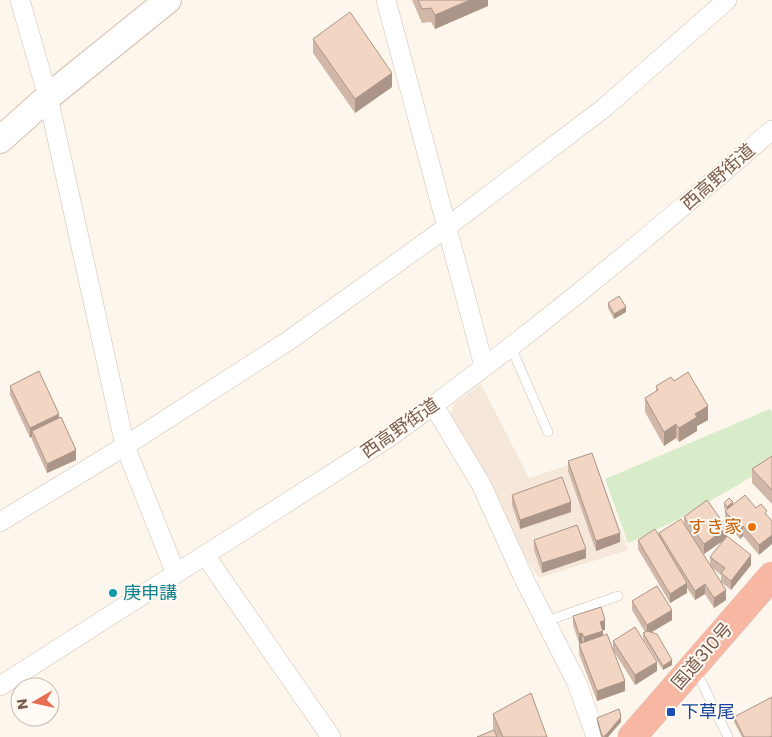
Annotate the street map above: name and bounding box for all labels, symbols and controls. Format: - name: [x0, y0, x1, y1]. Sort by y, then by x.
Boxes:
- street label: 西高野街道: [676, 138, 760, 216]
- street label: 西高野街道: [356, 392, 444, 464]
- place label: すき家: [688, 514, 742, 539]
- marker: すき家: [746, 521, 758, 533]
- place label: 庚申講: [123, 580, 177, 605]
- marker: 庚申講: [107, 587, 119, 599]
- street label: 国道310号: [665, 617, 738, 695]
- north arrow: [10, 677, 60, 727]
- text: N: [11, 697, 33, 711]
- place label: 下草尾: [681, 699, 735, 724]
- marker: 下草尾: [665, 706, 677, 718]

